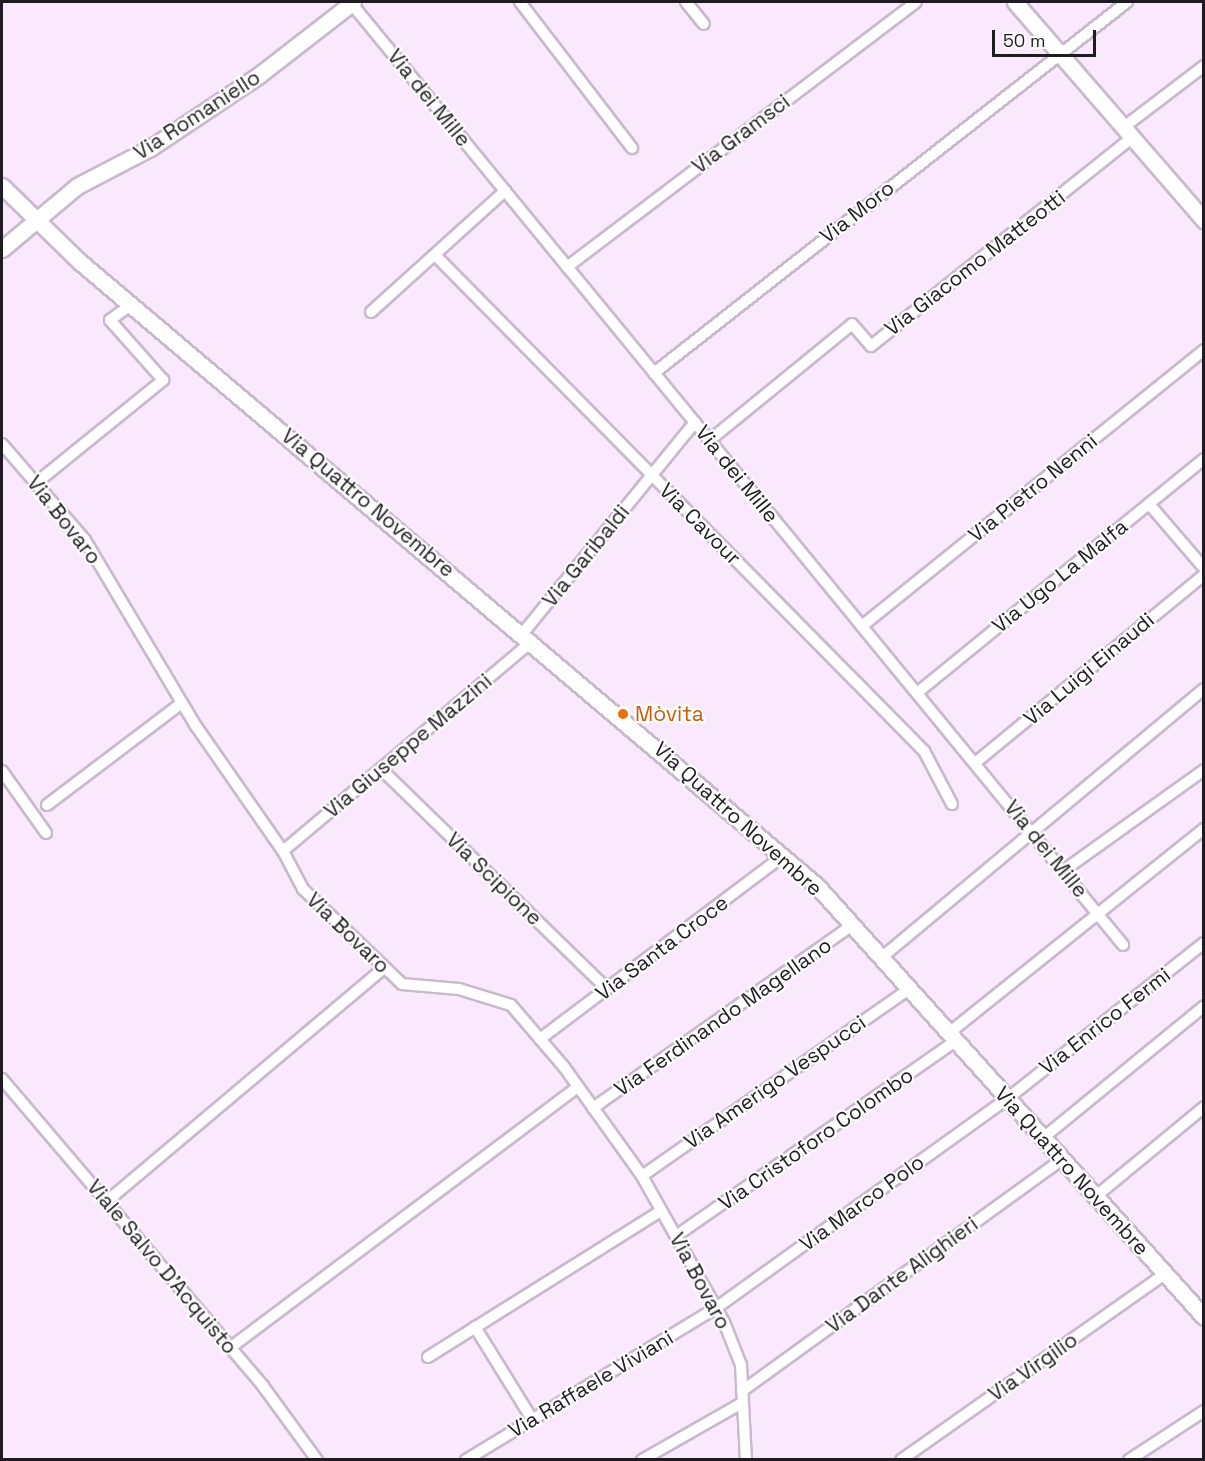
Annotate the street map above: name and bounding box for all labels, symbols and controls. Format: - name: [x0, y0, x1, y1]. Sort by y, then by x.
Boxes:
- scale bar: [995, 18, 1098, 56]
- text: 50 m: [1003, 29, 1045, 52]
- street label: Via dei Mille: [382, 44, 476, 152]
- street label: Via Romaniello: [129, 65, 265, 165]
- street label: Via Gramsci: [687, 89, 795, 179]
- street label: Via Moro: [815, 175, 899, 249]
- street label: Via Giacomo Matteotti: [880, 185, 1070, 341]
- street label: Via dei Mille: [690, 420, 784, 528]
- street label: Via Quattro Novembre: [276, 423, 460, 583]
- street label: Via Pietro Nenni: [964, 428, 1102, 548]
- street label: Via Bovaro: [22, 471, 106, 569]
- street label: Via Cavour: [654, 478, 746, 570]
- street label: Via Garibaldi: [537, 500, 635, 612]
- street label: Via Ugo La Malfa: [987, 514, 1133, 638]
- street label: Via Luigi Einaudi: [1019, 607, 1159, 731]
- street label: Via Giuseppe Mazzini: [319, 668, 497, 824]
- place label: Mòvita: [635, 701, 704, 727]
- marker: Mòvita: [616, 707, 630, 721]
- street label: Via Quattro Novembre: [648, 737, 828, 901]
- street label: Via dei Mille: [999, 795, 1093, 903]
- street label: Via Scipione: [441, 827, 547, 931]
- street label: Via Bovaro: [301, 887, 395, 979]
- street label: Via Santa Croce: [591, 890, 733, 1006]
- street label: Via Ferdinando Magellano: [610, 932, 836, 1102]
- street label: Via Enrico Fermi: [1035, 962, 1175, 1080]
- street label: Via Amerigo Vespucci: [679, 1010, 871, 1154]
- street label: Via Cristoforo Colombo: [714, 1062, 918, 1216]
- street label: Via Quattro Novembre: [990, 1081, 1154, 1261]
- street label: Via Marco Polo: [795, 1149, 929, 1257]
- street label: Viale Salvo D'Acquisto: [82, 1175, 242, 1359]
- street label: Via Dante Alighieri: [821, 1211, 983, 1339]
- street label: Via Bovaro: [664, 1228, 736, 1334]
- street label: Via Raffaele Viviani: [504, 1325, 678, 1443]
- street label: Via Virgilio: [984, 1327, 1082, 1407]

